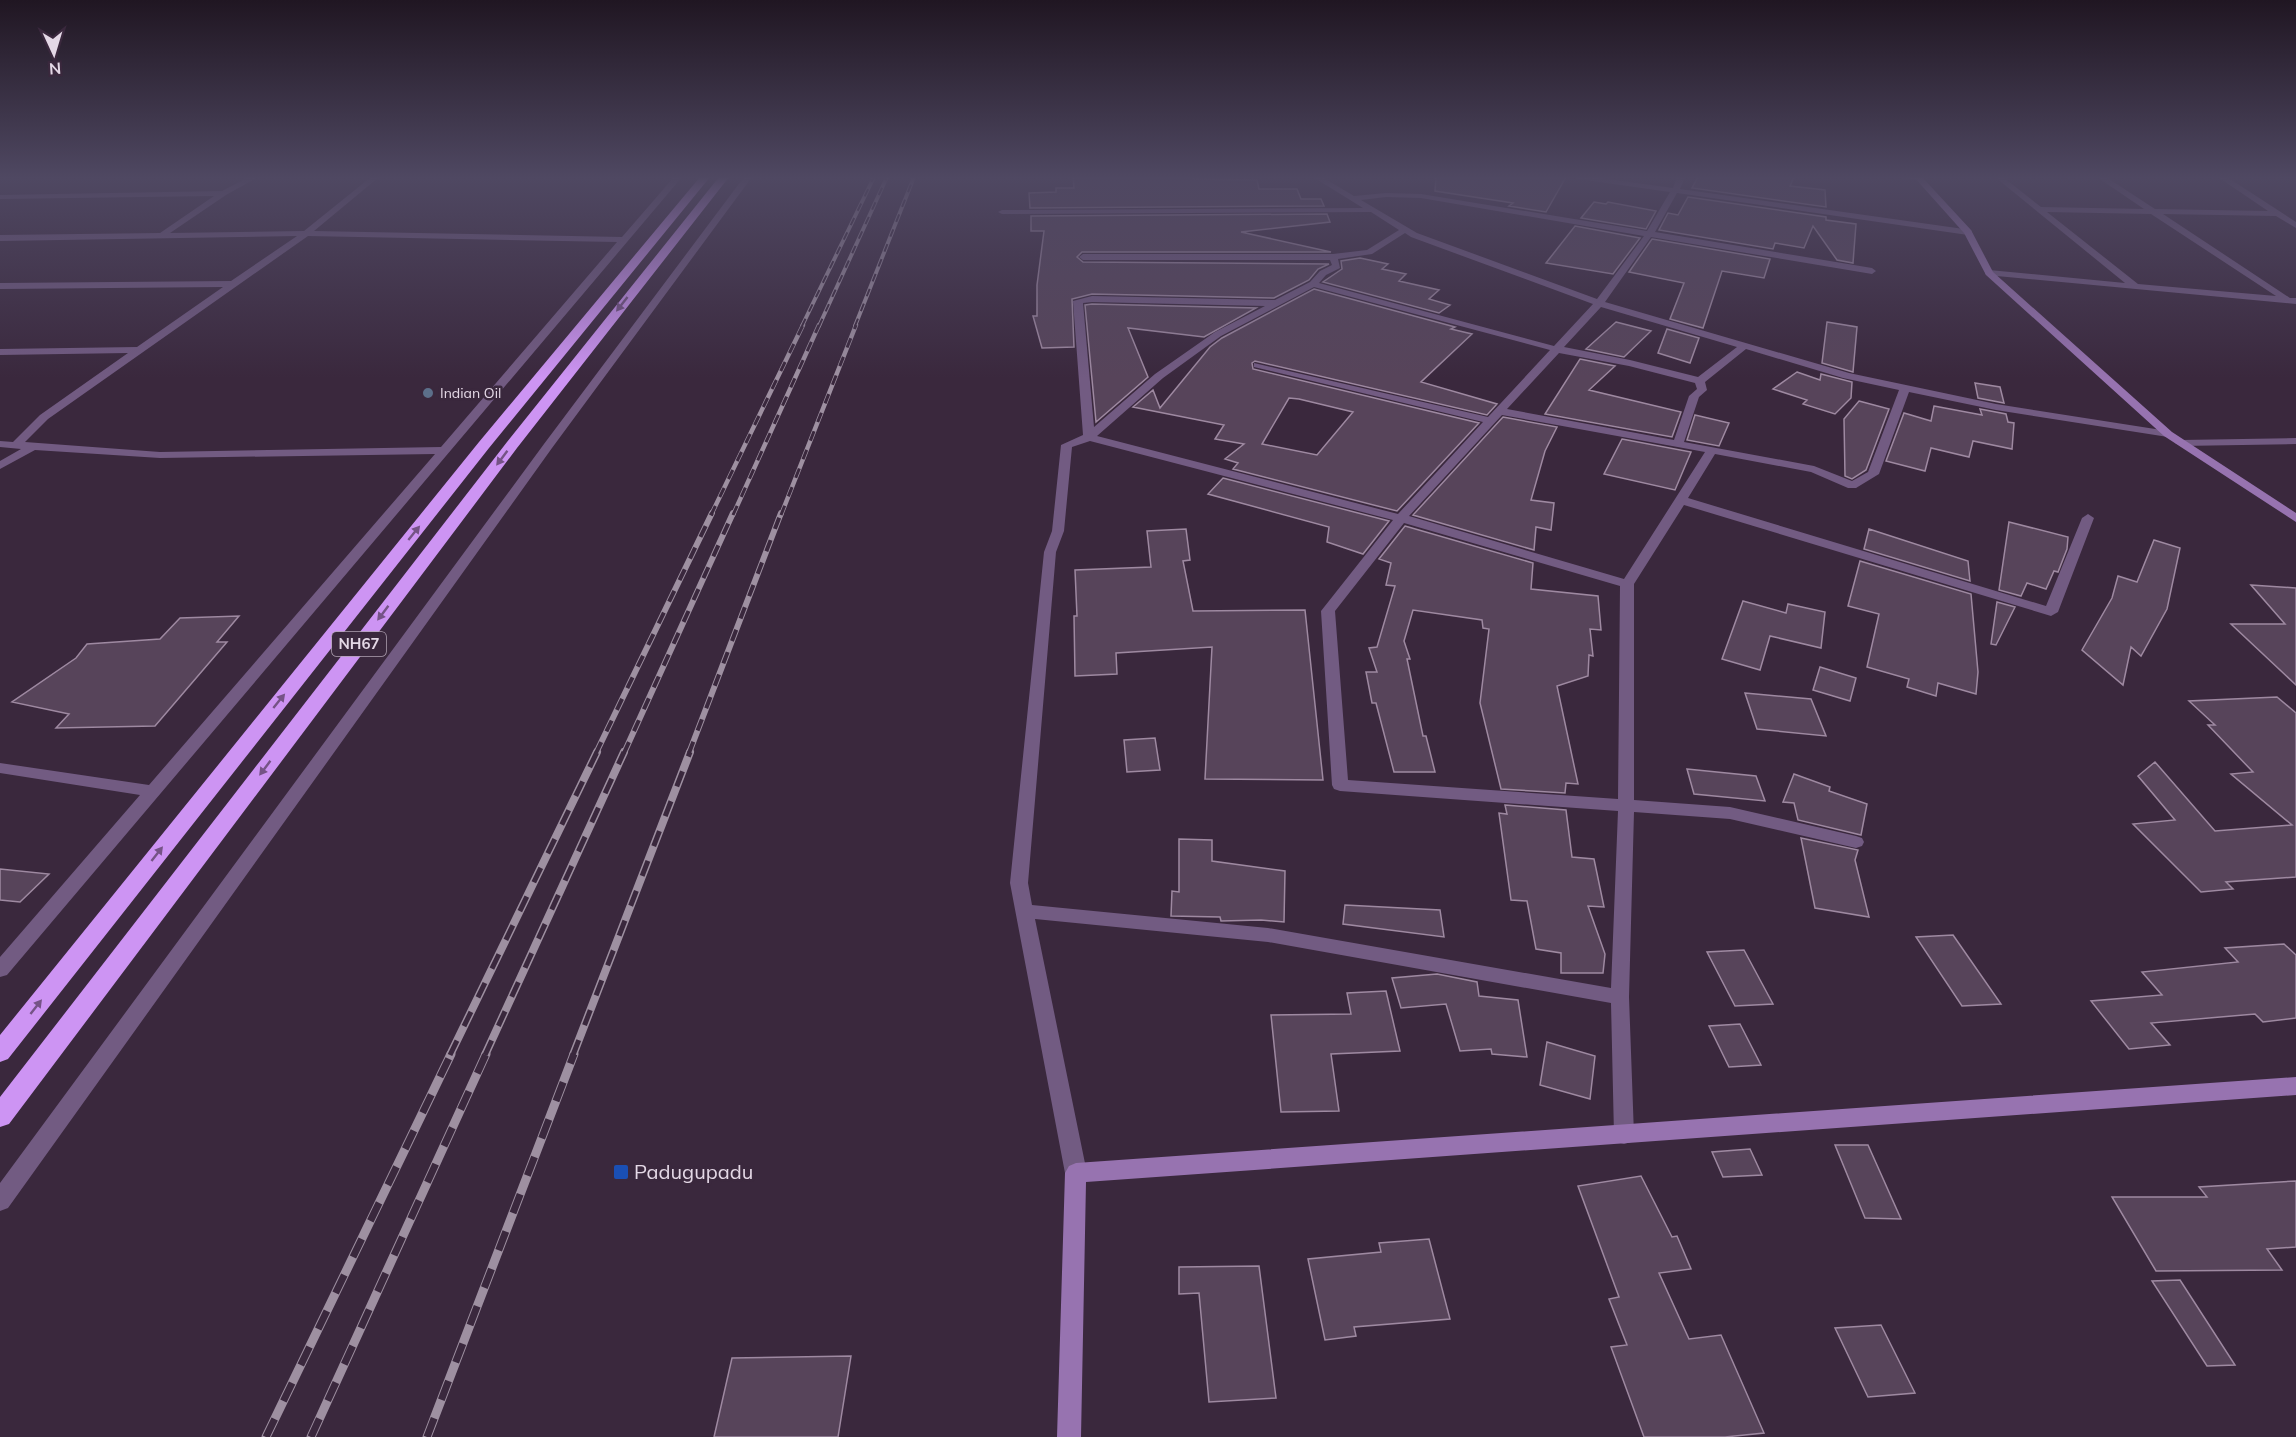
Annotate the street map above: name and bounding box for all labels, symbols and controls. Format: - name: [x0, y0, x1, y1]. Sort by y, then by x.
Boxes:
- north arrow: [24, 24, 84, 84]
- text: N: [48, 59, 62, 79]
- one-way arrow: [616, 297, 628, 312]
- place label: Indian Oil: [440, 384, 501, 402]
- marker: Indian Oil: [421, 386, 435, 400]
- one-way arrow: [495, 450, 508, 466]
- one-way arrow: [407, 525, 420, 540]
- one-way arrow: [377, 605, 390, 621]
- road number: NH67: [332, 632, 386, 656]
- one-way arrow: [272, 694, 285, 709]
- one-way arrow: [259, 760, 271, 775]
- one-way arrow: [151, 846, 164, 862]
- one-way arrow: [30, 999, 42, 1014]
- place label: Padugupadu: [634, 1159, 753, 1184]
- marker: Padugupadu: [612, 1163, 630, 1181]

